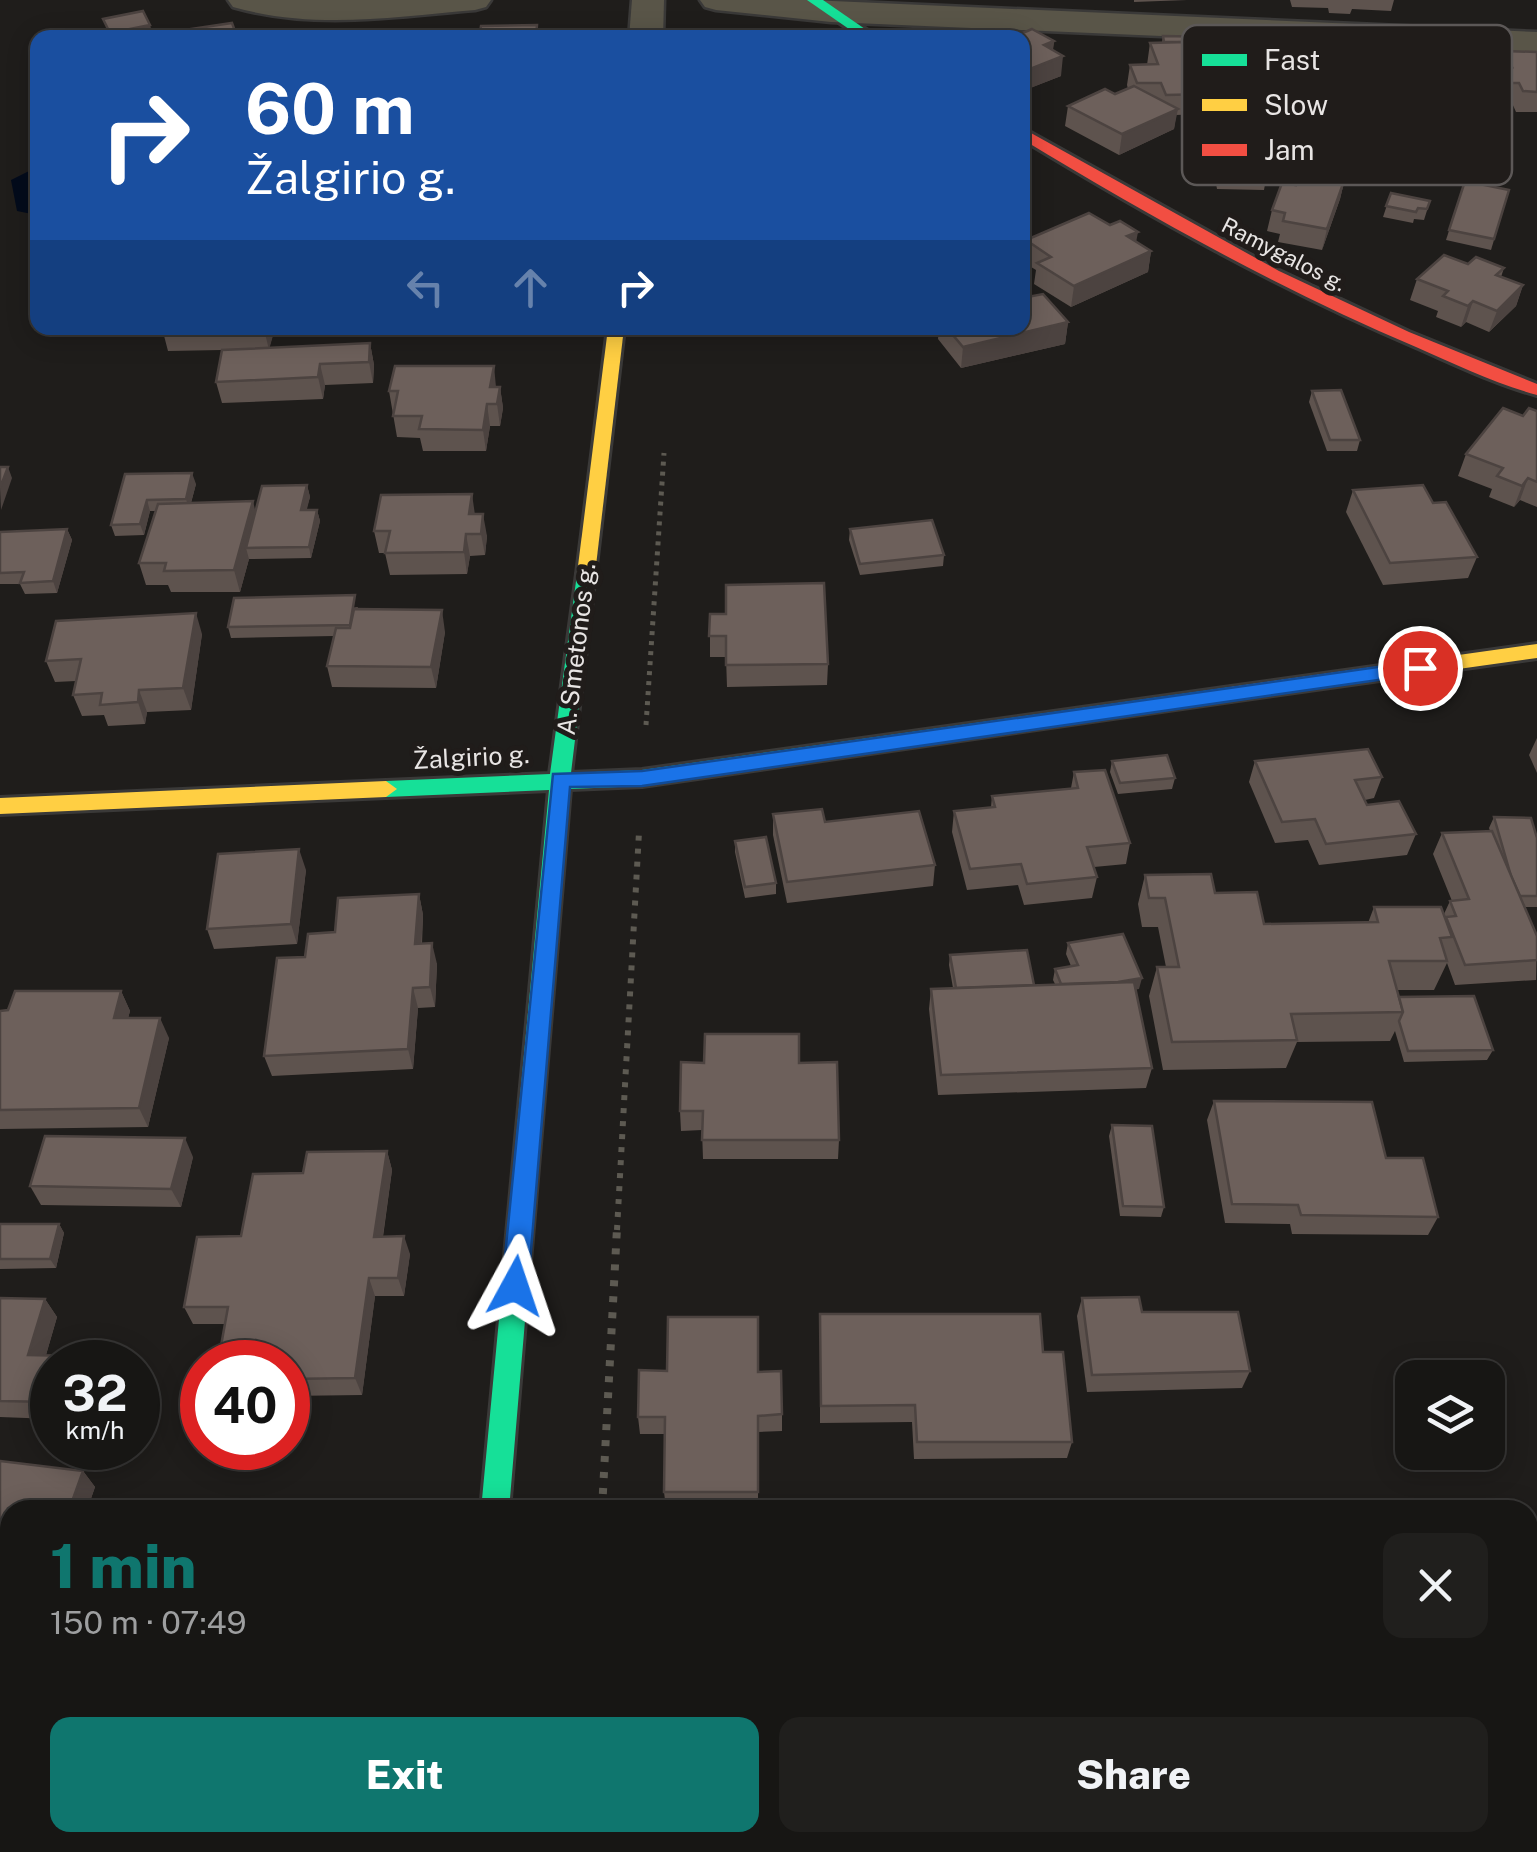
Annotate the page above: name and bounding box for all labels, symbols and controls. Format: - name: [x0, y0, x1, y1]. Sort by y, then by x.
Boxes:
- legend: [1182, 25, 1512, 185]
- text: Fast: [1264, 43, 1320, 76]
- text: 60 m: [245, 67, 415, 150]
- icon: right: [80, 70, 210, 200]
- text: Slow: [1264, 88, 1328, 121]
- text: Jam: [1264, 133, 1315, 166]
- text: Žalgirio g.: [245, 151, 455, 204]
- street label: Ramygalos g.: [1218, 212, 1350, 296]
- icon: left: [398, 260, 453, 315]
- icon: ahead: [503, 260, 558, 315]
- icon: right: [608, 260, 663, 315]
- street label: A. Smetonos g.: [551, 561, 601, 737]
- pin: [1378, 626, 1463, 711]
- icon: arrive: [1393, 641, 1448, 696]
- street label: Žalgirio g.: [412, 739, 530, 775]
- position arrow: [463, 1234, 567, 1338]
- speed limit sign: 40: [180, 1340, 310, 1470]
- map controls: [1395, 1360, 1505, 1470]
- button: layers: [1395, 1360, 1505, 1470]
- text: 32: [62, 1363, 128, 1422]
- text: km/h: [66, 1415, 124, 1445]
- text: 1 min: [50, 1531, 197, 1602]
- button: close: [1383, 1533, 1488, 1638]
- text: 150 m · 07:49: [50, 1604, 247, 1641]
- button: Exit: [50, 1717, 759, 1832]
- button: Share: [779, 1717, 1488, 1832]

